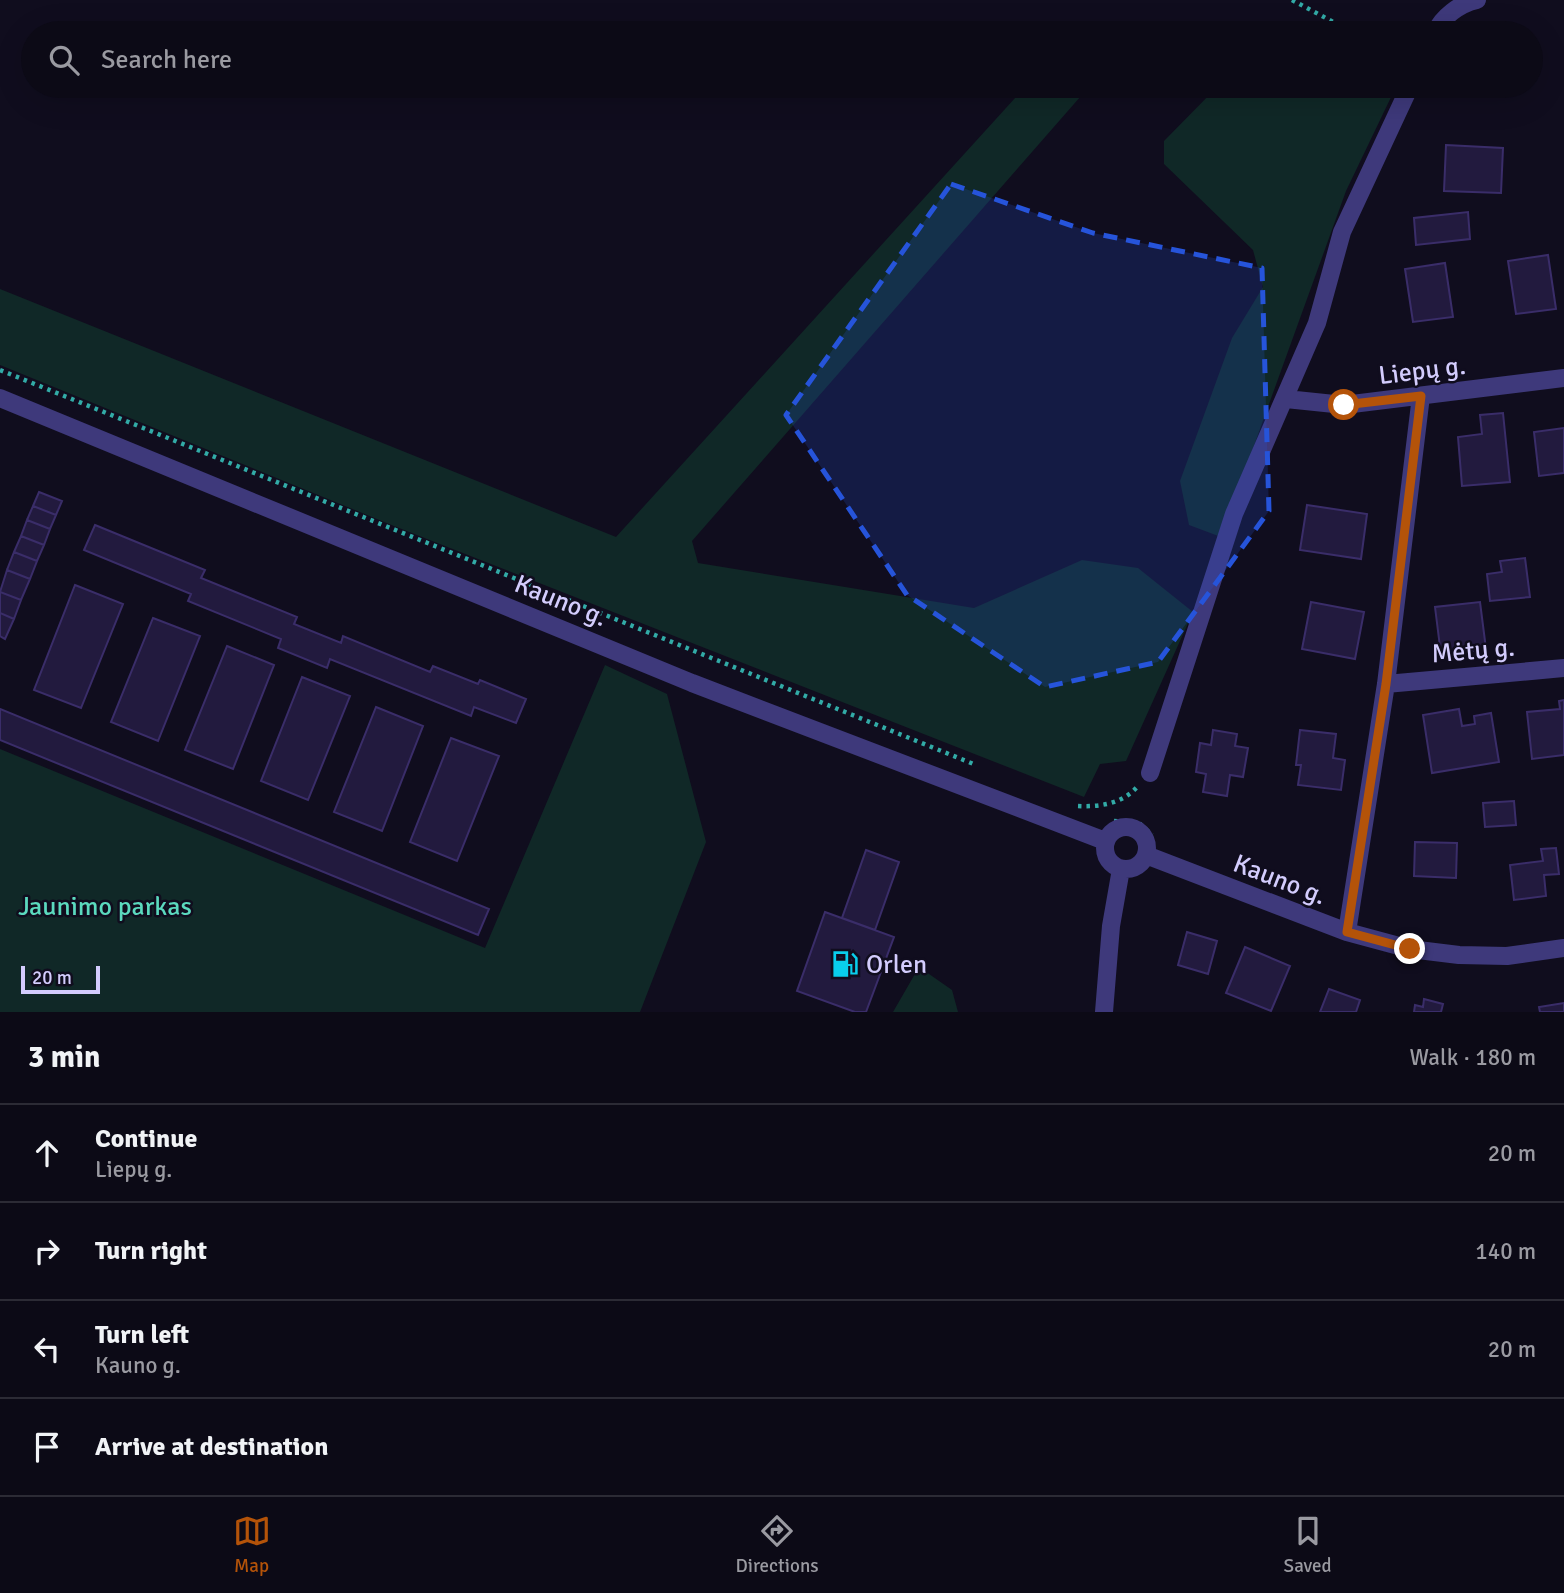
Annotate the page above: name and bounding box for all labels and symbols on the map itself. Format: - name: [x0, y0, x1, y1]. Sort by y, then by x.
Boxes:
- street label: Liepų g.: [1377, 350, 1467, 392]
- route start: [1328, 389, 1359, 420]
- street label: Kauno g.: [510, 568, 612, 634]
- street label: Mėtų g.: [1430, 631, 1516, 671]
- street label: Kauno g.: [1229, 848, 1331, 912]
- park label: Jaunimo parkas: [18, 891, 192, 923]
- route end: [1394, 933, 1425, 964]
- fuel station icon: Orlen: [830, 949, 860, 979]
- place label: Orlen: [866, 949, 927, 981]
- scale bar: [21, 963, 100, 995]

